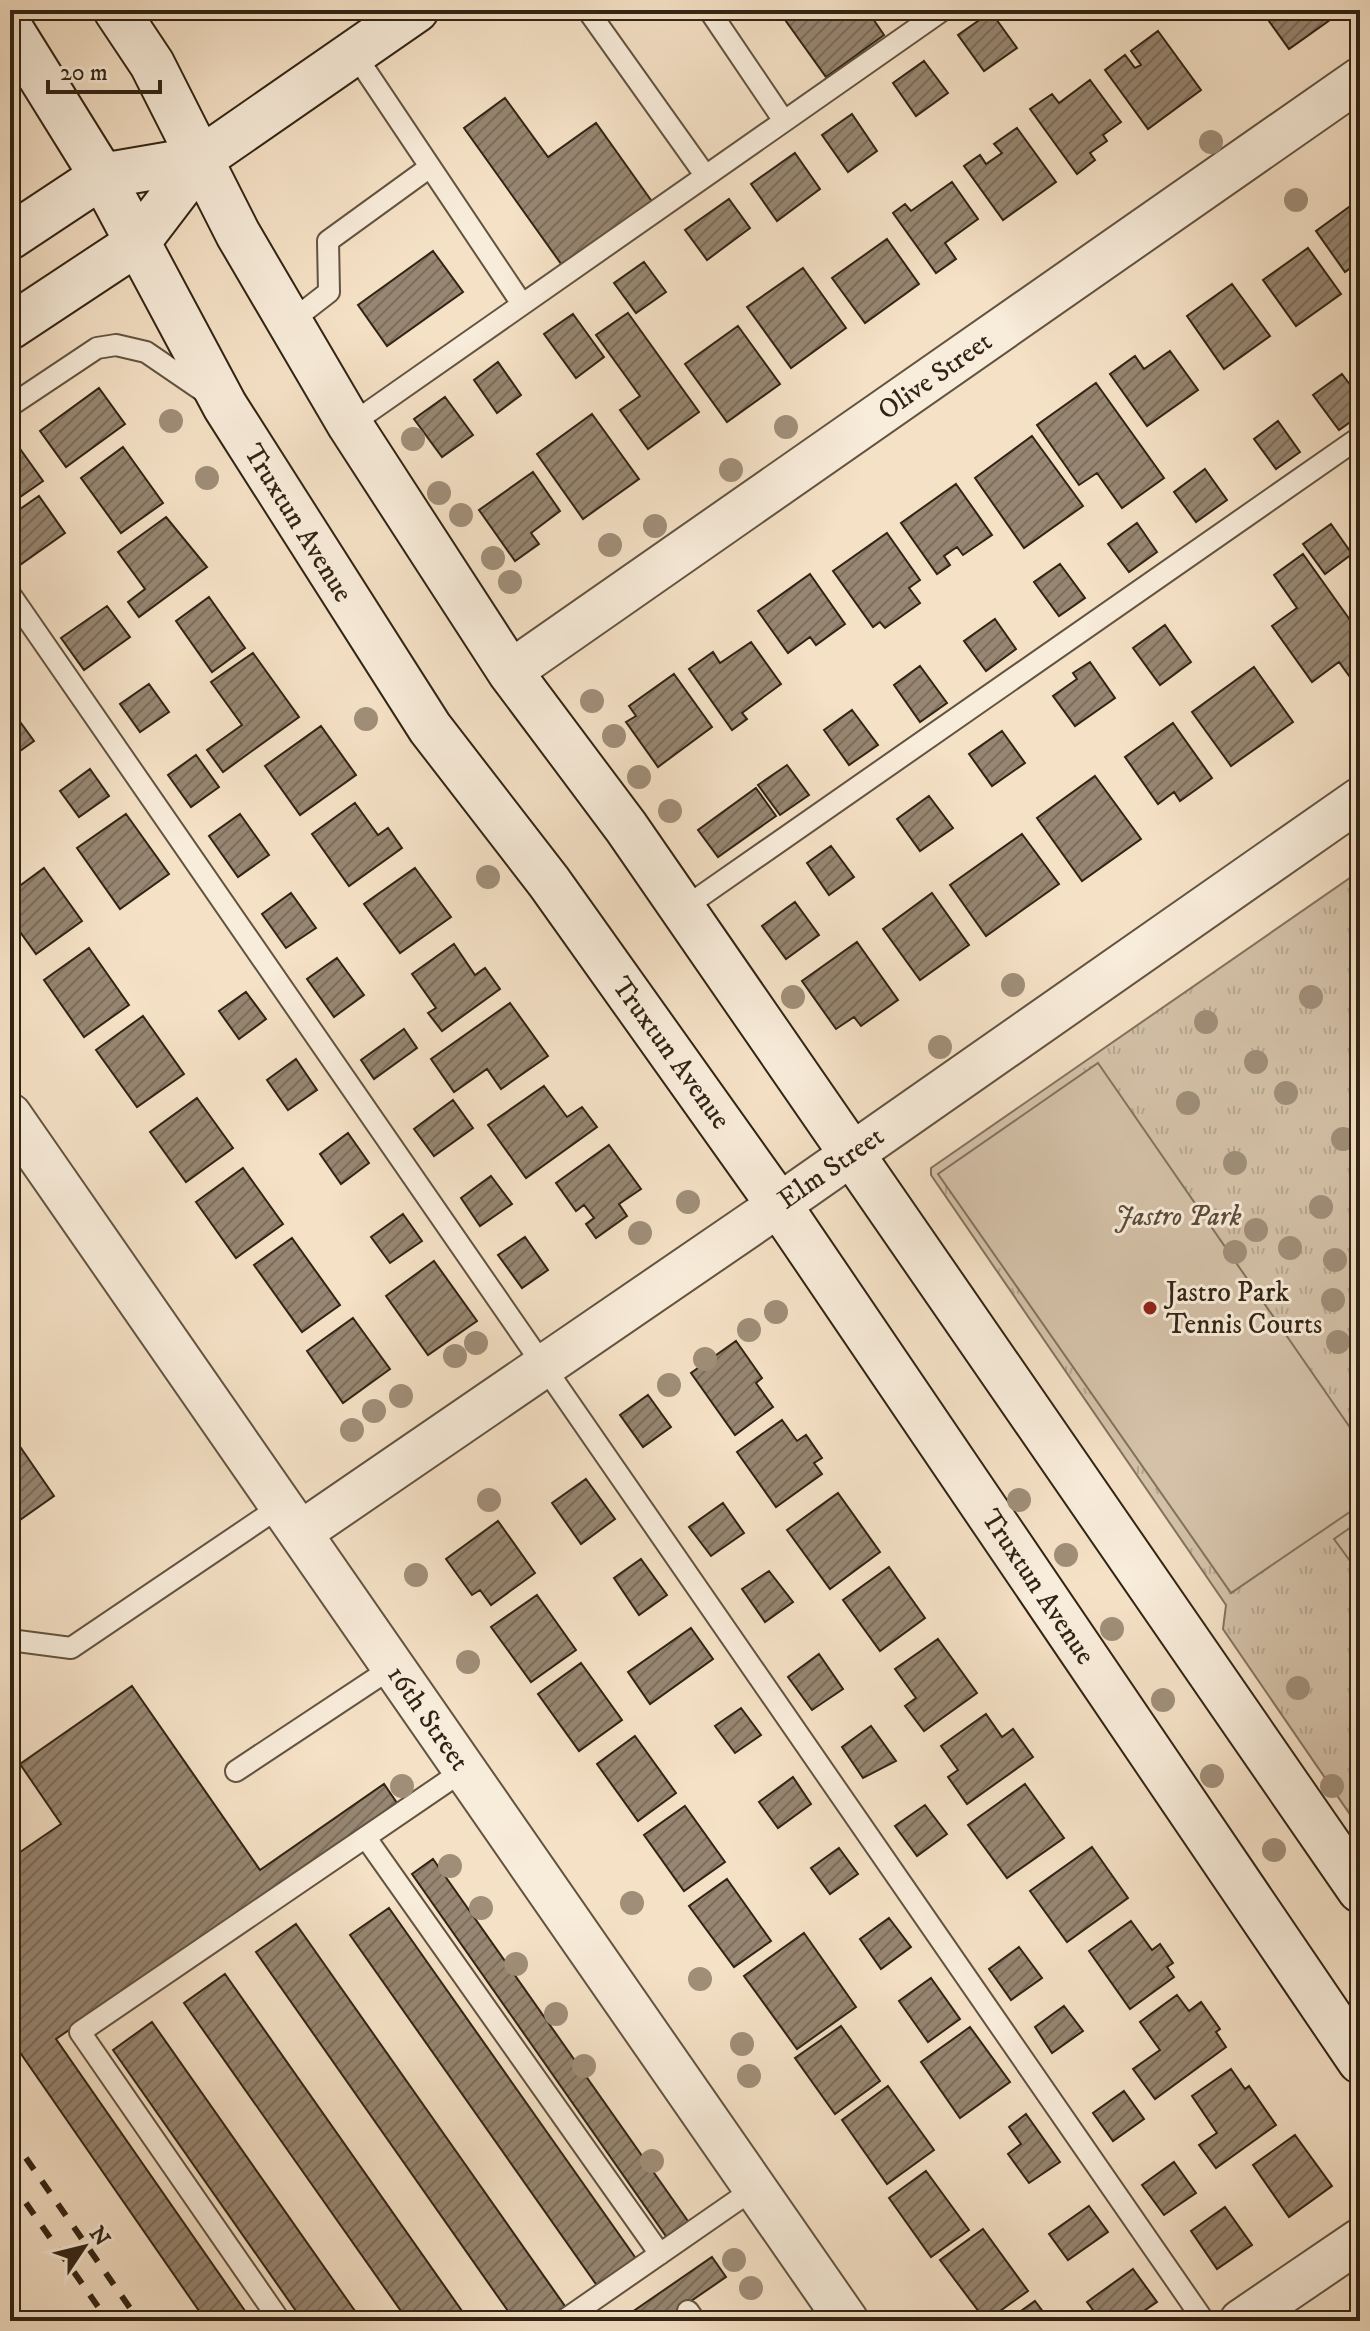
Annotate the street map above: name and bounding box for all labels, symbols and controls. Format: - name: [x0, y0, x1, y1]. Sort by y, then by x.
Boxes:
- scale bar: [48, 44, 160, 94]
- text: 20 m: [60, 58, 108, 88]
- street label: Olive Street: [871, 324, 999, 428]
- street label: Truxtun Avenue: [235, 437, 361, 609]
- street label: Truxtun Avenue: [604, 970, 738, 1136]
- street label: Elm Street: [771, 1119, 891, 1217]
- park label: Jastro Park: [1114, 1199, 1242, 1234]
- place label: Jastro Park Tennis Courts: [1163, 1275, 1322, 1342]
- marker: Jastro Park Tennis Courts: [1141, 1299, 1159, 1317]
- street label: Truxtun Avenue: [973, 1503, 1103, 1671]
- street label: 16th Street: [379, 1659, 477, 1777]
- north arrow: [44, 2207, 124, 2287]
- text: N: [83, 2221, 115, 2252]

